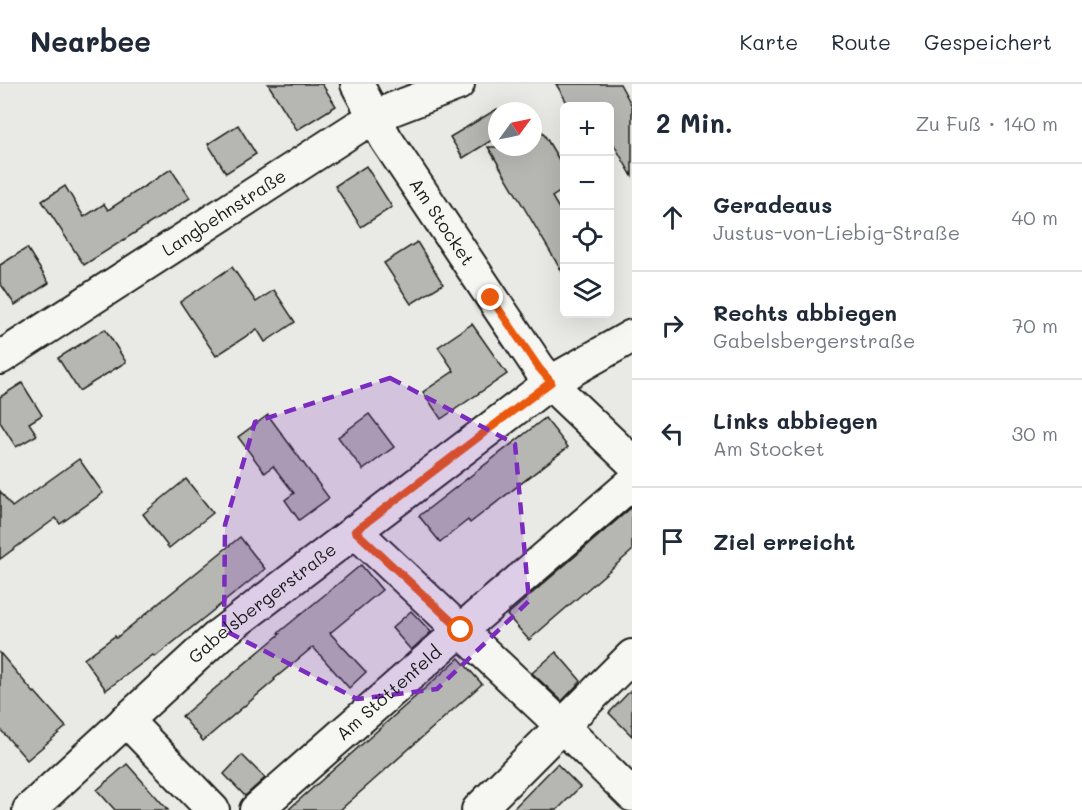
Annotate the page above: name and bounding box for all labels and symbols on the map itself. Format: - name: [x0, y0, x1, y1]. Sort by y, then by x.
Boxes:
- north arrow: [488, 102, 542, 156]
- street label: Langbehnstraße: [157, 163, 290, 261]
- street label: Am Stocket: [404, 173, 480, 270]
- route end: [477, 284, 503, 310]
- street label: Gabelsbergerstraße: [183, 537, 341, 668]
- route start: [447, 616, 473, 642]
- street label: Am Stöttenfeld: [331, 640, 446, 745]

